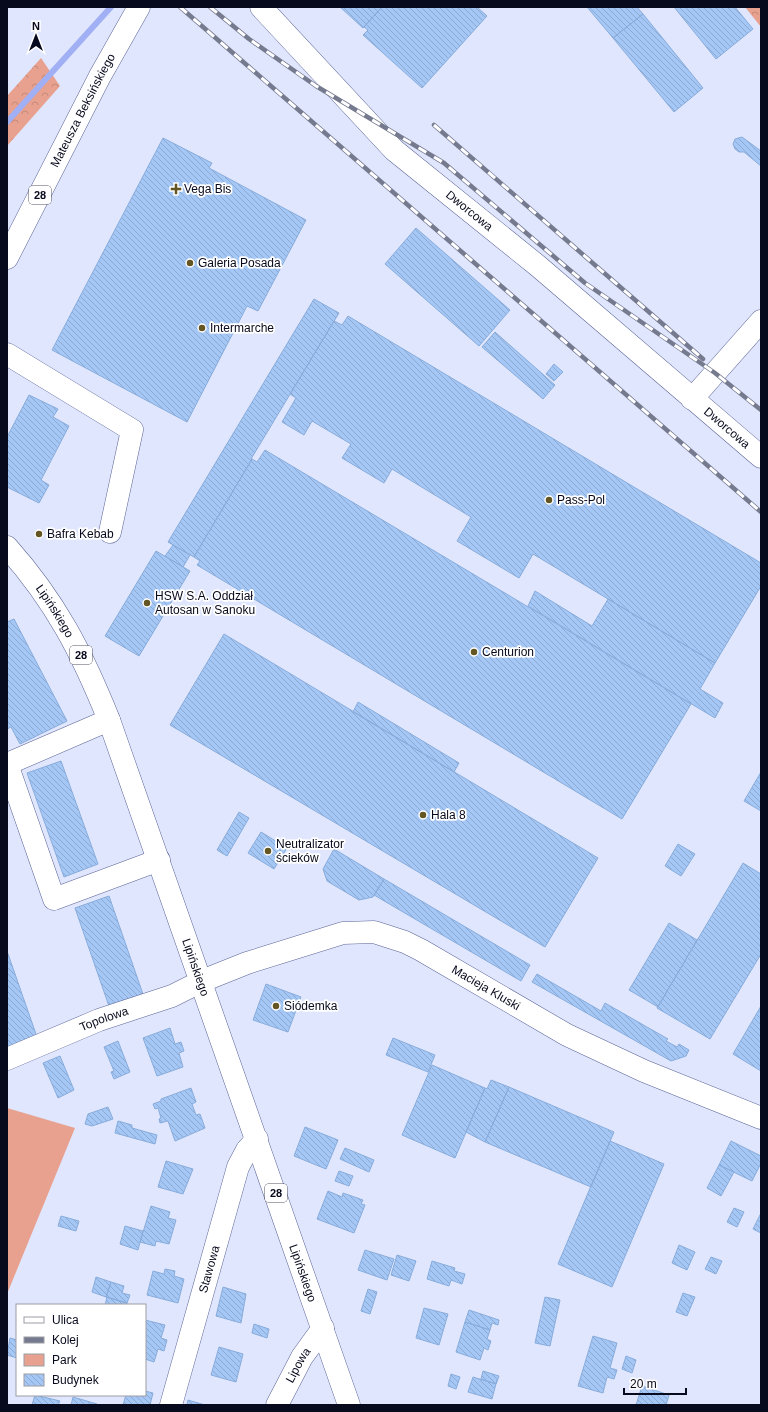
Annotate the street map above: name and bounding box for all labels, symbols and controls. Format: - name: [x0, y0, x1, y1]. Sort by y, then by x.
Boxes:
- north arrow: [16, 16, 56, 56]
- text: N: [32, 20, 40, 32]
- street label: Mateusza Beksińskiego: [48, 51, 118, 170]
- place label: Vega Bis: [184, 182, 231, 196]
- marker: Vega Bis: [171, 184, 181, 194]
- road number: 28: [29, 186, 51, 204]
- street label: Dworcowa: [443, 188, 496, 234]
- place label: Galeria Posada: [198, 256, 281, 270]
- marker: Galeria Posada: [185, 258, 195, 268]
- place label: Intermarche: [210, 321, 274, 335]
- marker: Intermarche: [197, 323, 207, 333]
- street label: Dworcowa: [701, 404, 753, 452]
- place label: Pass-Pol: [557, 493, 605, 507]
- marker: Pass-Pol: [544, 495, 554, 505]
- place label: Bafra Kebab: [47, 527, 114, 541]
- marker: Bafra Kebab: [34, 529, 44, 539]
- street label: Lipińskiego: [33, 582, 77, 640]
- place label: HSW S.A. Oddział Autosan w Sanoku: [155, 589, 255, 617]
- marker: HSW S.A. Oddział Autosan w Sanoku: [142, 598, 152, 608]
- place label: Centurion: [482, 645, 534, 659]
- road number: 28: [70, 646, 92, 664]
- marker: Centurion: [469, 647, 479, 657]
- place label: Hala 8: [431, 808, 466, 822]
- marker: Hala 8: [418, 810, 428, 820]
- place label: Neutralizator ścieków: [276, 837, 344, 865]
- marker: Neutralizator ścieków: [263, 846, 273, 856]
- street label: Lipińskiego: [179, 937, 212, 998]
- street label: Macieja Kluski: [449, 962, 523, 1013]
- place label: Siódemka: [284, 999, 338, 1013]
- marker: Siódemka: [271, 1001, 281, 1011]
- street label: Topolowa: [78, 1004, 130, 1034]
- road number: 28: [265, 1184, 287, 1202]
- street label: Lipińskiego: [286, 1242, 319, 1304]
- street label: Stawowa: [196, 1244, 223, 1295]
- legend: [16, 1304, 146, 1396]
- text: Ulica: [52, 1313, 79, 1327]
- text: Kolej: [52, 1333, 79, 1347]
- street label: Lipowa: [283, 1345, 314, 1385]
- text: Park: [52, 1353, 78, 1367]
- scale bar: [624, 1370, 686, 1396]
- text: Budynek: [52, 1373, 100, 1387]
- text: 20 m: [630, 1377, 657, 1391]

